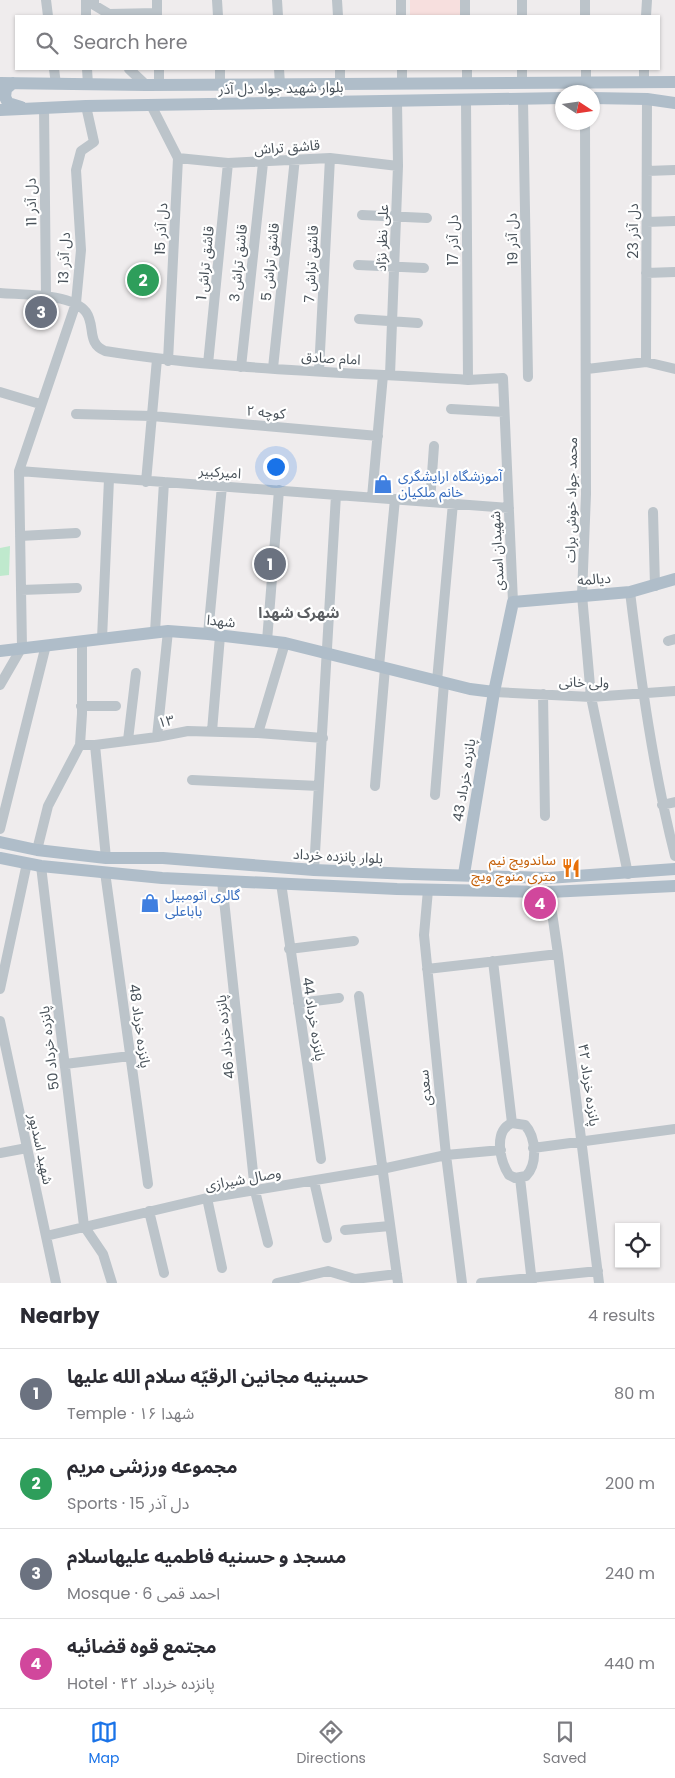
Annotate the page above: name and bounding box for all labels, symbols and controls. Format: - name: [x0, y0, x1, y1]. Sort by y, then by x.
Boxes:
- search box: [15, 15, 660, 70]
- icon: search: [33, 29, 61, 57]
- text: Search here: [73, 29, 187, 56]
- street label: بلوار شهید جواد دل آذر: [217, 77, 344, 99]
- north arrow: [555, 85, 600, 130]
- street label: قاشق تراش: [253, 135, 321, 159]
- street label: دل آذر 11: [21, 178, 41, 226]
- street label: دل آذر 15: [150, 202, 172, 256]
- street label: دل آذر 23: [623, 203, 643, 259]
- street label: علی نظر نژاد: [371, 204, 393, 272]
- street label: دل آذر 19: [502, 212, 522, 265]
- street label: دل آذر 17: [443, 214, 463, 266]
- street label: قاشق تراش 5: [256, 222, 284, 302]
- street label: قاشق تراش 3: [224, 223, 252, 303]
- street label: قاشق تراش 1: [191, 225, 219, 301]
- street label: قاشق تراش 7: [299, 225, 323, 303]
- street label: دل آذر 13: [53, 231, 75, 284]
- pin: 2: [127, 261, 159, 299]
- pin: 3: [25, 293, 57, 331]
- street label: امام صادق: [301, 346, 361, 371]
- street label: کوچه ۲: [246, 400, 287, 424]
- street label: محمد جواد خوش برات: [560, 437, 582, 563]
- your location: [263, 454, 289, 480]
- street label: امیرکبیر: [197, 460, 242, 483]
- place label: آموزشگاه ارایشگری خانم ملکیان: [398, 466, 503, 503]
- shop icon: آموزشگاه ارایشگری خانم ملکیان: [372, 473, 394, 495]
- street label: شهیدان اسدی: [485, 511, 509, 591]
- pin: 1: [254, 545, 286, 583]
- street label: دیالمه: [577, 568, 612, 590]
- district label: شهرک شهدا: [258, 602, 340, 623]
- street label: شهدا: [206, 610, 236, 632]
- street label: ولی خانی: [559, 672, 609, 692]
- street label: ۱۳: [156, 710, 176, 732]
- street label: پانزده خرداد 43: [448, 737, 481, 823]
- street label: بلوار پانزده خرداد: [292, 844, 384, 868]
- place label: ساندویچ نیم متری منوچ ویچ: [471, 850, 556, 887]
- restaurant icon: ساندویچ نیم متری منوچ ویچ: [560, 857, 582, 879]
- pin: 4: [524, 884, 556, 922]
- place label: گالری اتومبیل باباعلی: [165, 885, 240, 921]
- shop icon: گالری اتومبیل باباعلی: [139, 892, 161, 914]
- street label: پانزده خرداد 44: [297, 976, 330, 1062]
- street label: پانزده خرداد 48: [124, 983, 156, 1069]
- street label: پانزده خرداد 46: [211, 994, 239, 1080]
- street label: پانزده خرداد 50: [34, 1005, 64, 1091]
- street label: پانزده خرداد ۴۲: [573, 1042, 605, 1128]
- street label: سعدی: [413, 1069, 437, 1107]
- street label: شهید اسدپور: [23, 1111, 58, 1186]
- street label: وصال شیرازی: [203, 1162, 283, 1196]
- map controls: [615, 1223, 660, 1268]
- button: locate: [615, 1223, 660, 1268]
- text: Nearby: [20, 1301, 100, 1330]
- text: 4 results: [588, 1304, 655, 1327]
- text: حسینیه مجانین الرقیّه سلام الله علیها: [67, 1363, 368, 1390]
- text: 1: [33, 1382, 39, 1405]
- text: 80 m: [614, 1382, 655, 1405]
- text: Temple · شهدا ۱۶: [67, 1402, 194, 1425]
- text: مجموعه ورزشی مریم: [67, 1453, 238, 1480]
- text: 2: [31, 1472, 41, 1495]
- text: 200 m: [605, 1472, 655, 1495]
- text: Sports · دل آذر 15: [67, 1492, 189, 1515]
- text: مسجد و حسنیه فاطمیه علیهاسلام: [67, 1543, 346, 1570]
- text: 3: [31, 1562, 41, 1585]
- text: 240 m: [605, 1562, 655, 1585]
- text: Mosque · احمد قمی 6: [67, 1582, 220, 1605]
- text: مجتمع قوه قضائیه: [67, 1633, 217, 1660]
- text: 4: [31, 1652, 41, 1675]
- text: 440 m: [604, 1652, 655, 1675]
- text: Hotel · پانزده خرداد ۴۲: [67, 1672, 215, 1695]
- tab: Map: [88, 1718, 119, 1769]
- tab: Directions: [296, 1718, 366, 1769]
- tab: Saved: [543, 1718, 587, 1769]

